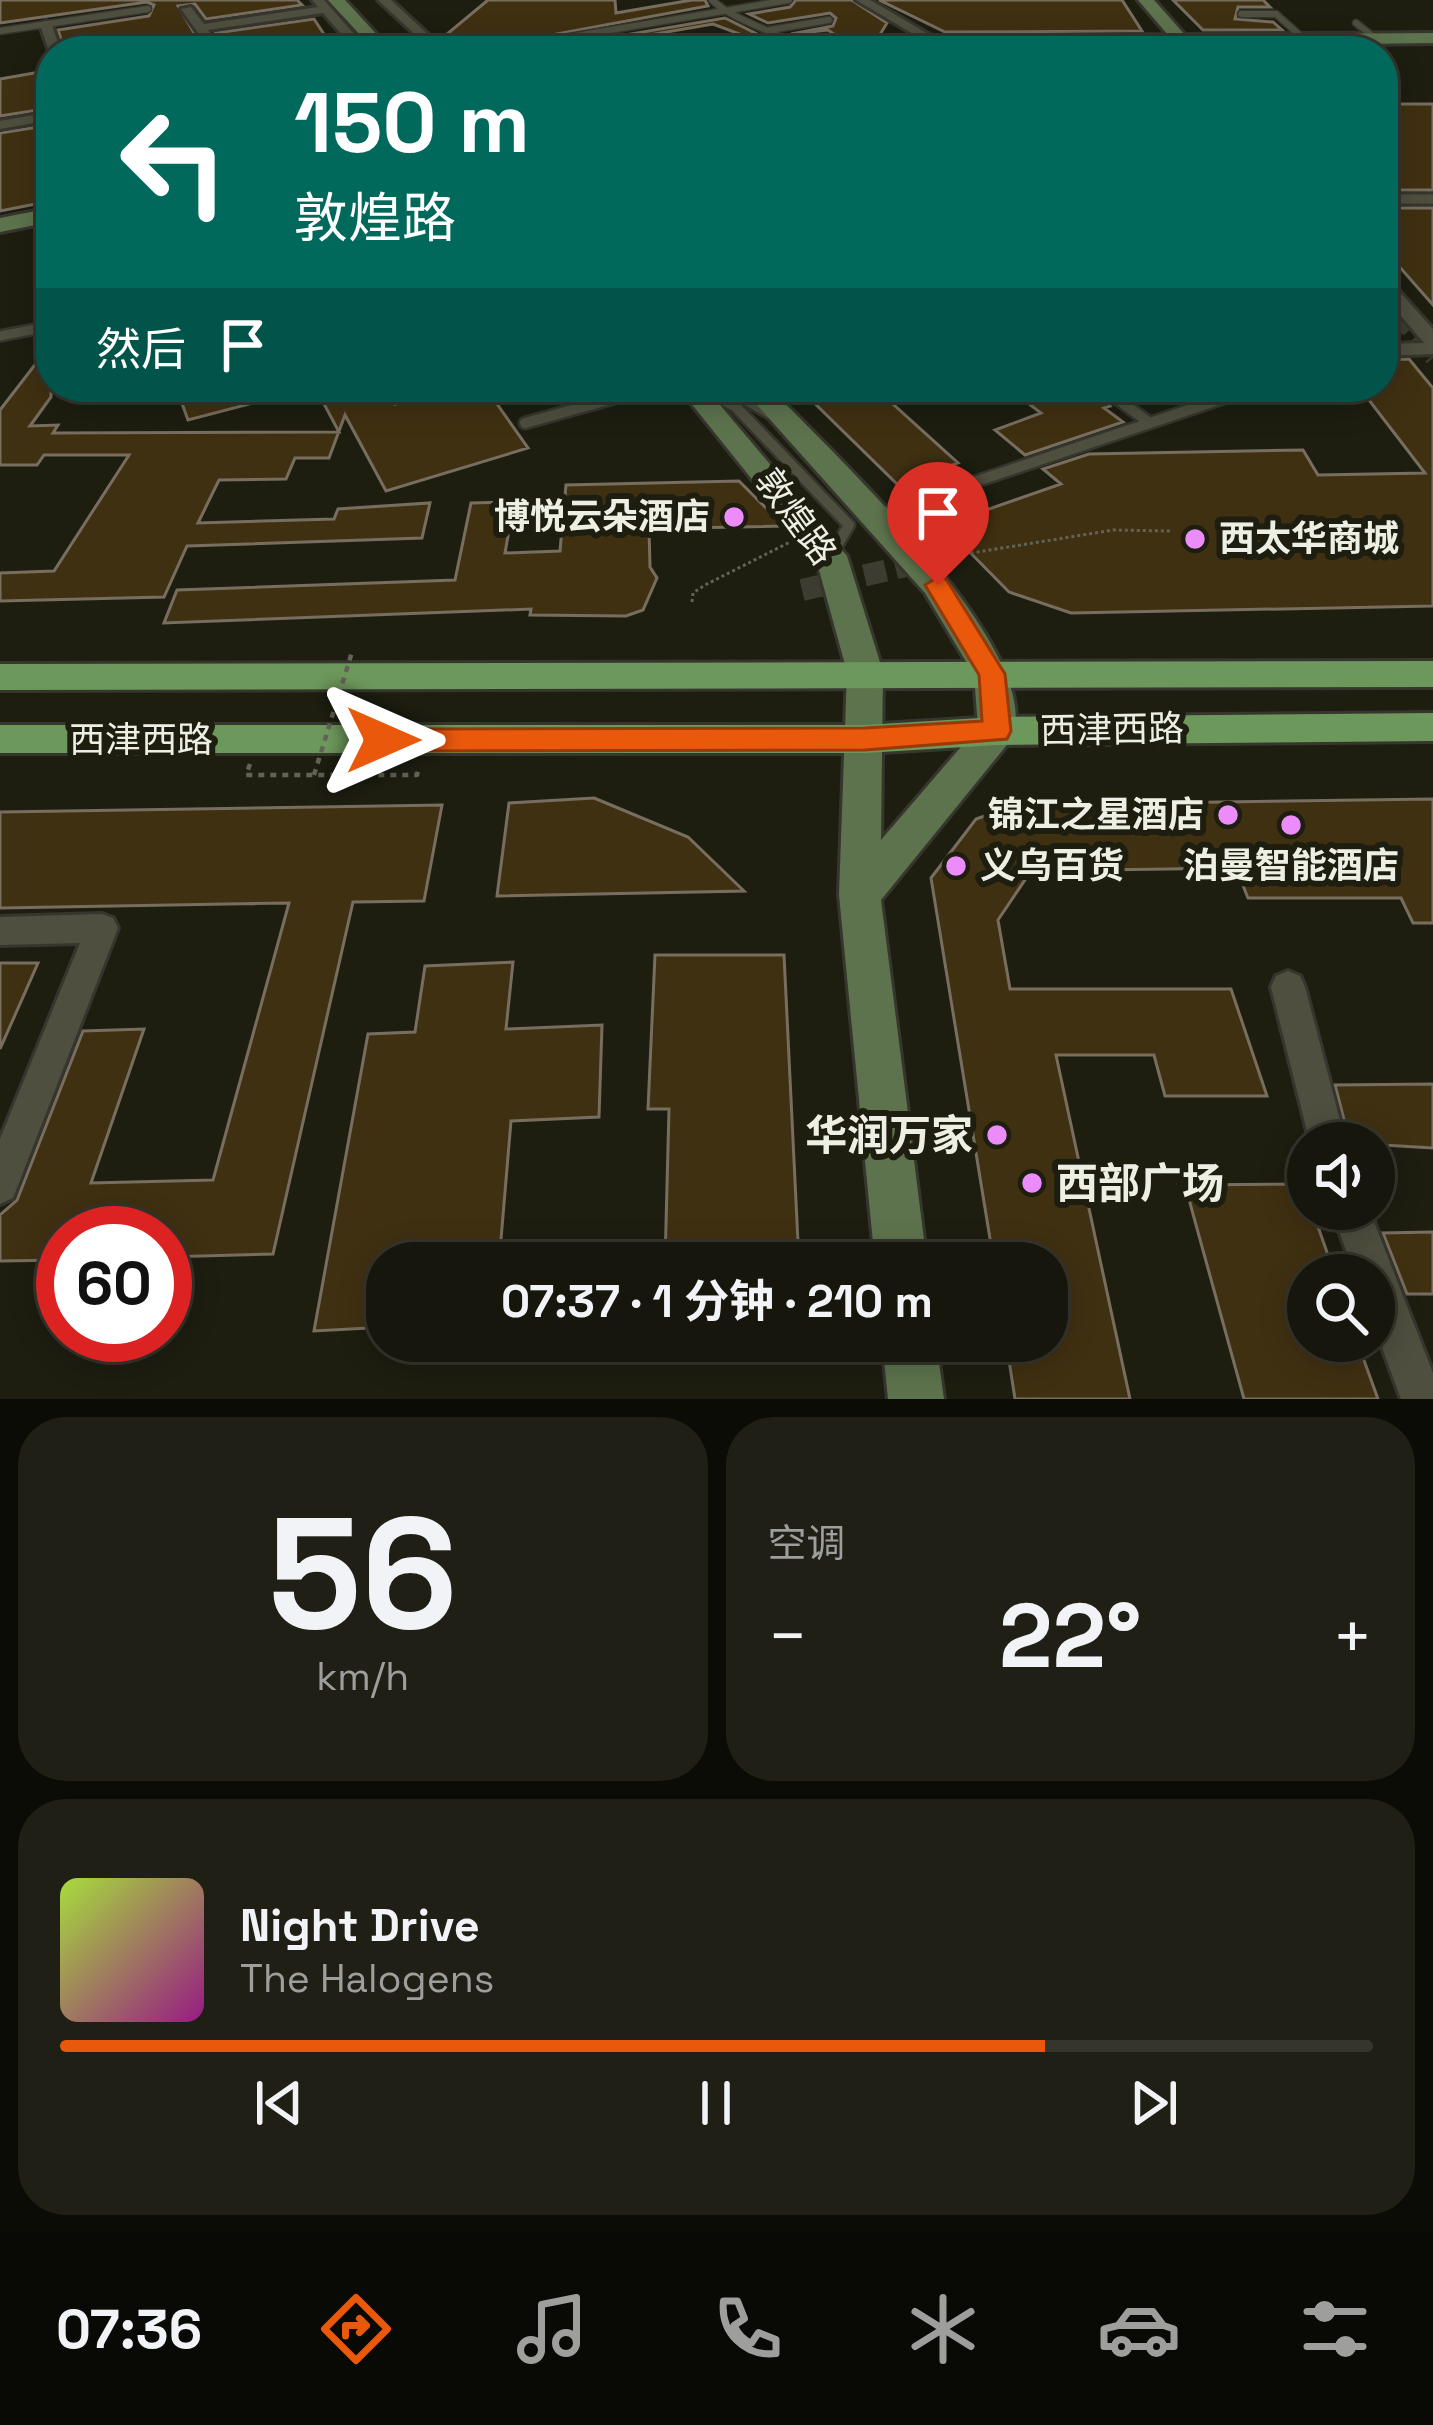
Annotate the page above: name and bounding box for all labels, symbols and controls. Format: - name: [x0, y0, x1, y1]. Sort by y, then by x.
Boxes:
- text: 150 m: [294, 69, 530, 177]
- icon: left: [96, 84, 252, 240]
- text: 敦煌路: [294, 184, 456, 253]
- icon: arrive: [210, 312, 276, 378]
- text: 然后: [96, 321, 186, 378]
- street label: 敦煌路: [746, 460, 846, 574]
- pin: [887, 462, 989, 585]
- icon: arrive: [905, 480, 971, 546]
- place label: 博悦云朵酒店: [494, 494, 710, 540]
- marker: 博悦云朵酒店: [721, 504, 747, 530]
- place label: 西太华商城: [1219, 516, 1399, 562]
- marker: 西太华商城: [1182, 526, 1208, 552]
- position arrow: [320, 677, 446, 803]
- street label: 西津西路: [1040, 706, 1184, 754]
- street label: 西津西路: [69, 717, 213, 763]
- place label: 锦江之星酒店: [988, 792, 1204, 838]
- marker: 锦江之星酒店: [1215, 802, 1241, 828]
- marker: 泊曼智能酒店: [1278, 812, 1304, 838]
- place label: 义乌百货: [980, 843, 1124, 889]
- place label: 泊曼智能酒店: [1183, 843, 1399, 889]
- marker: 义乌百货: [943, 853, 969, 879]
- place label: 华润万家: [805, 1109, 973, 1162]
- marker: 华润万家: [984, 1122, 1010, 1148]
- map controls: [1287, 1122, 1395, 1362]
- button: sound: [1287, 1122, 1395, 1230]
- place label: 西部广场: [1056, 1157, 1224, 1210]
- marker: 西部广场: [1019, 1170, 1045, 1196]
- speed limit sign: 60: [36, 1206, 192, 1362]
- button: search: [1287, 1254, 1395, 1362]
- text: 07:37 · 1 分钟 · 210 m: [501, 1273, 933, 1330]
- text: 56: [268, 1474, 458, 1674]
- text: 空调: [768, 1519, 846, 1568]
- text: 22°: [999, 1578, 1141, 1693]
- text: −: [768, 1594, 808, 1678]
- text: +: [1332, 1594, 1373, 1678]
- text: km/h: [316, 1652, 409, 1701]
- text: Night Drive: [240, 1897, 480, 1954]
- text: The Halogens: [240, 1954, 494, 2003]
- icon: previous: [246, 2070, 312, 2136]
- icon: pause: [683, 2070, 749, 2136]
- icon: next: [1121, 2070, 1187, 2136]
- icon: directions: [314, 2287, 398, 2371]
- icon: music: [510, 2287, 594, 2371]
- icon: phone: [706, 2287, 790, 2371]
- icon: climate: [901, 2287, 985, 2371]
- icon: car: [1097, 2287, 1181, 2371]
- icon: filters: [1293, 2287, 1377, 2371]
- text: 07:36: [56, 2295, 202, 2364]

